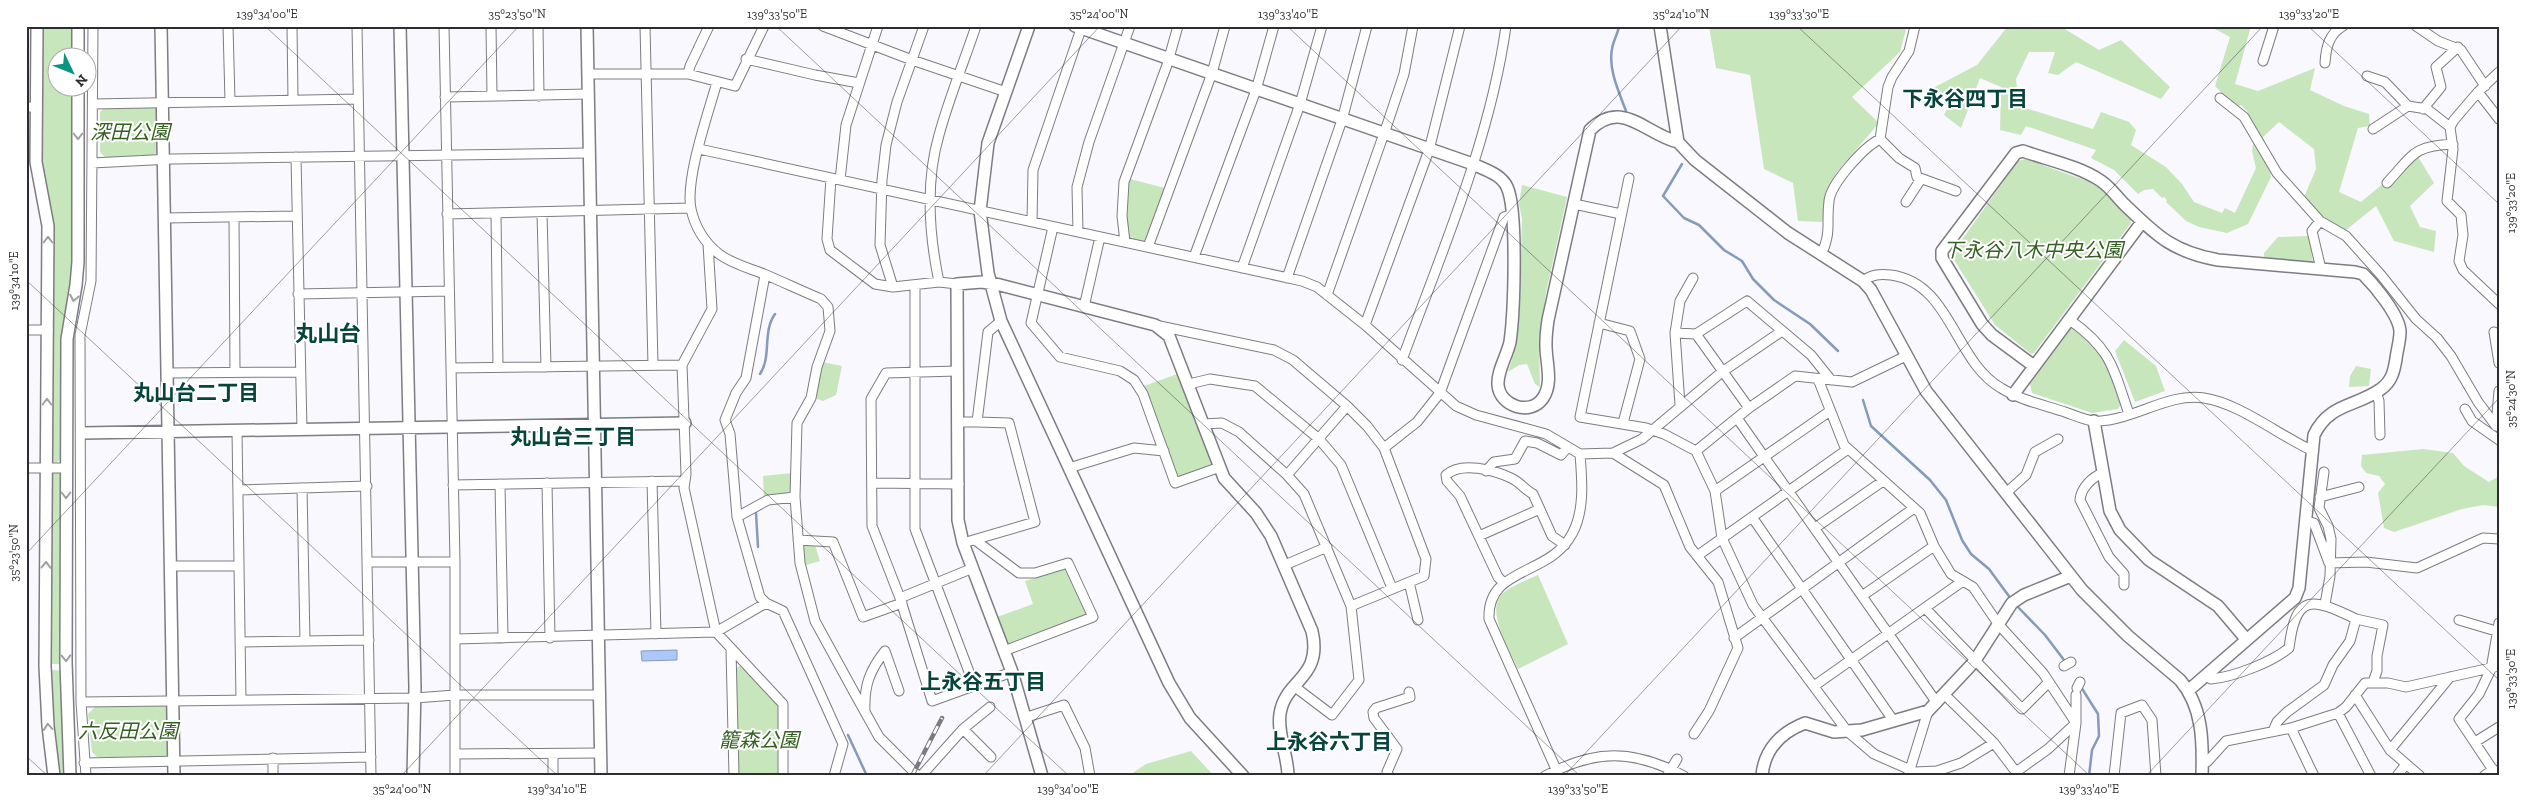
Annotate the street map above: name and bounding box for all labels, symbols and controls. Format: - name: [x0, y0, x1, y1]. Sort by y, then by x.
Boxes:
- text: 139°34'00"E: [236, 7, 298, 21]
- text: 35°23'50"N: [488, 7, 546, 21]
- text: 139°33'50"E: [747, 7, 807, 21]
- text: 35°24'00"N: [1070, 7, 1128, 21]
- text: 139°33'40"E: [1258, 7, 1318, 21]
- text: 35°24'10"N: [1653, 7, 1709, 21]
- text: 139°33'30"E: [1769, 7, 1829, 21]
- text: 139°33'20"E: [2279, 7, 2339, 21]
- north arrow: [48, 48, 98, 98]
- text: N: [71, 71, 91, 90]
- district label: 下永谷四丁目: [1902, 86, 2028, 111]
- park label: 深田公園: [90, 120, 173, 144]
- one-way arrow: [73, 132, 83, 140]
- text: 139°33'20"E: [2504, 173, 2518, 233]
- one-way arrow: [43, 236, 53, 244]
- park label: 下永谷八木中央公園: [1943, 238, 2126, 262]
- text: 139°34'10"E: [7, 251, 21, 311]
- one-way arrow: [69, 294, 79, 303]
- district label: 丸山台: [295, 320, 361, 347]
- text: 35°24'30"N: [2504, 370, 2518, 428]
- district label: 丸山台二丁目: [133, 380, 259, 405]
- one-way arrow: [42, 398, 53, 406]
- district label: 丸山台三丁目: [510, 424, 636, 449]
- one-way arrow: [61, 492, 71, 500]
- text: 35°23'50"N: [7, 524, 21, 582]
- one-way arrow: [41, 561, 51, 568]
- text: 139°33'30"E: [2504, 649, 2518, 709]
- one-way arrow: [61, 654, 71, 662]
- district label: 上永谷五丁目: [920, 669, 1046, 694]
- park label: 六反田公園: [78, 719, 181, 743]
- one-way arrow: [43, 723, 54, 731]
- park label: 籠森公園: [719, 728, 802, 752]
- district label: 上永谷六丁目: [1266, 729, 1392, 754]
- text: 35°24'00"N: [373, 782, 431, 796]
- text: 139°34'10"E: [527, 782, 587, 796]
- text: 139°34'00"E: [1037, 782, 1099, 796]
- text: 139°33'50"E: [1548, 782, 1608, 796]
- text: 139°33'40"E: [2059, 782, 2119, 796]

